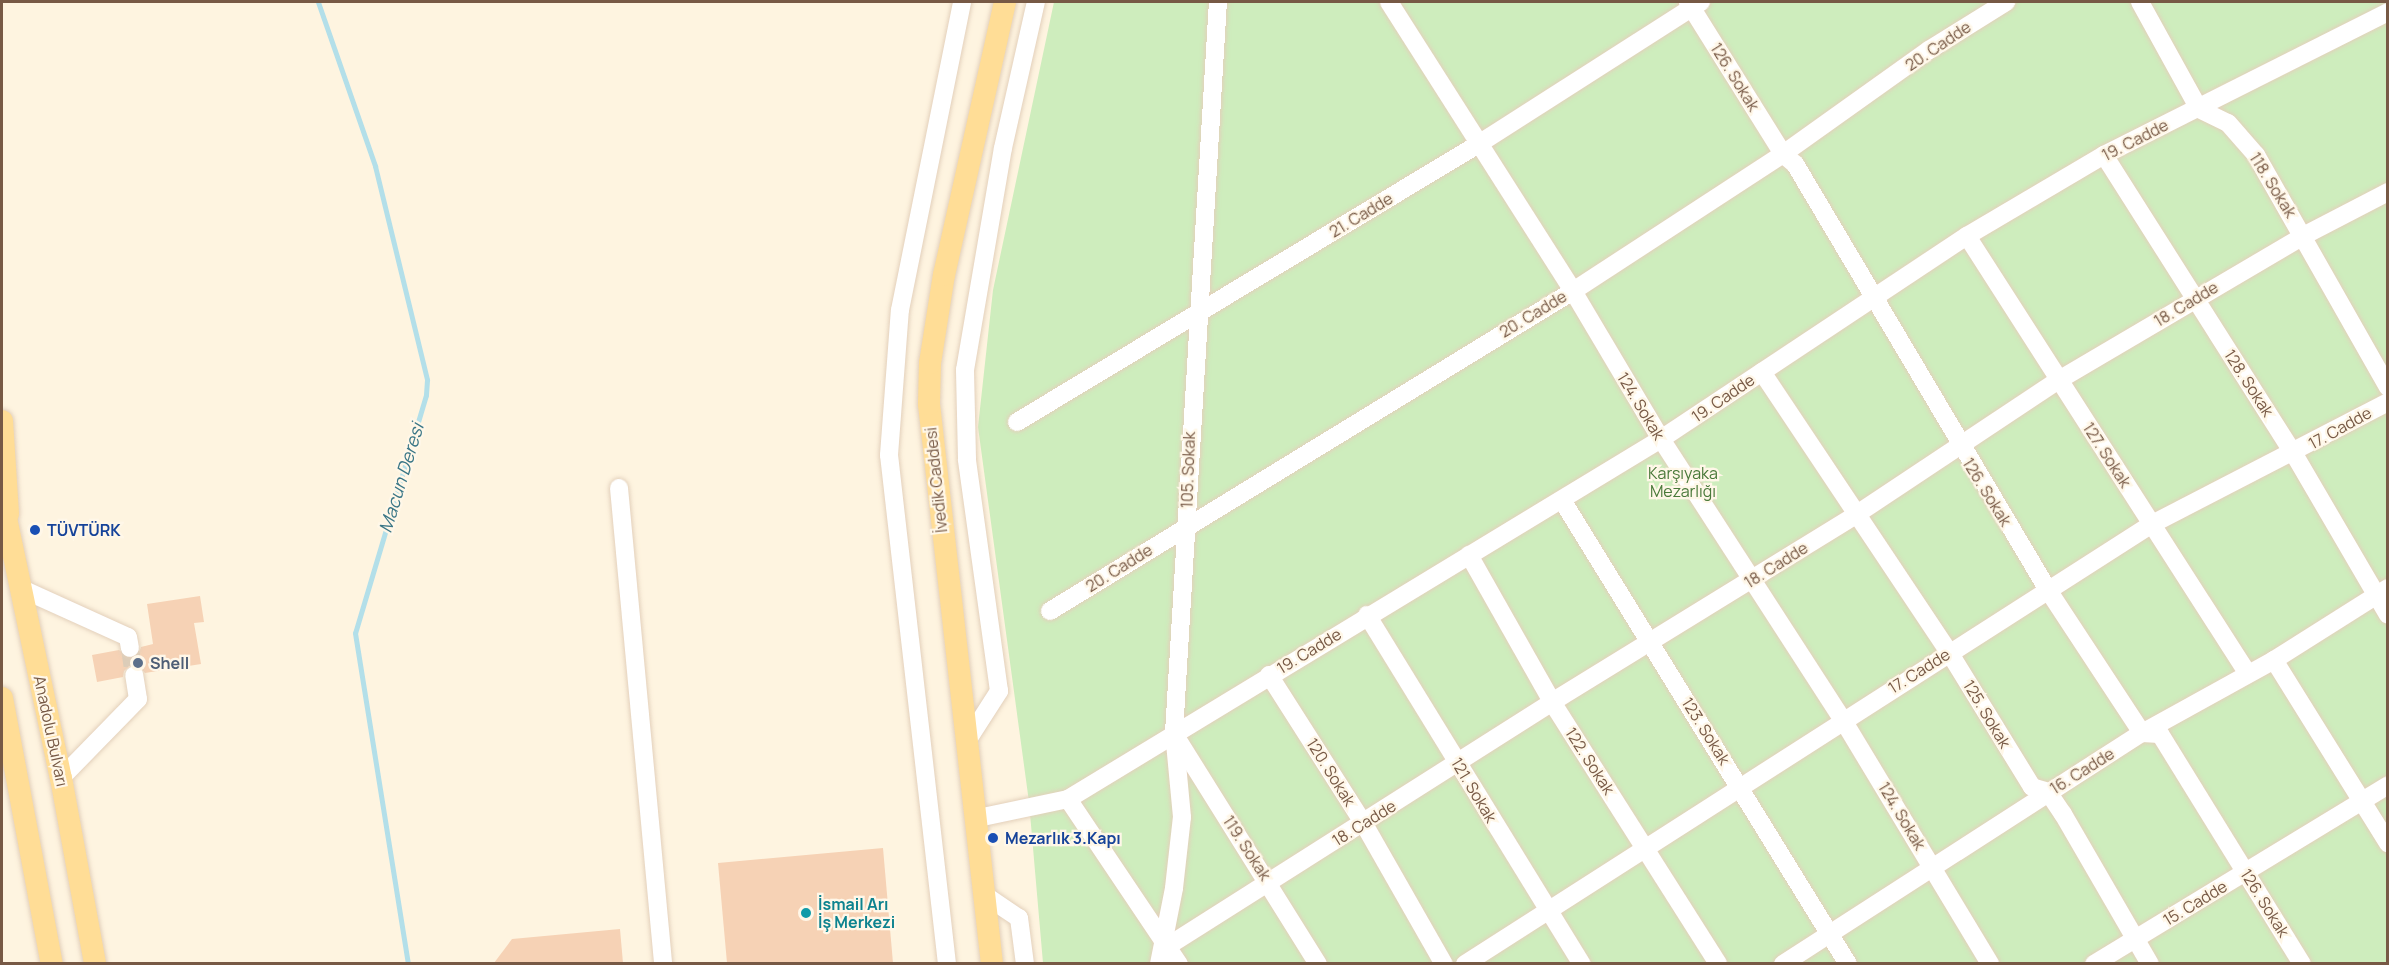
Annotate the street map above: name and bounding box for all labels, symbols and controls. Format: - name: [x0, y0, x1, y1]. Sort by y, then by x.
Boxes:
- street label: 20. Cadde: [1902, 17, 1974, 75]
- street label: 126. Sokak: [1707, 39, 1763, 115]
- street label: 19. Cadde: [2099, 115, 2171, 165]
- street label: 118. Sokak: [2245, 149, 2301, 221]
- street label: 21. Cadde: [1326, 189, 1396, 241]
- street label: 18. Cadde: [2150, 277, 2222, 331]
- street label: 20. Cadde: [1496, 287, 1570, 341]
- street label: 128. Sokak: [2220, 346, 2278, 420]
- street label: 124. Sokak: [1613, 369, 1669, 443]
- street label: 19. Cadde: [1688, 370, 1758, 426]
- street label: 17. Cadde: [2305, 403, 2375, 453]
- street label: 127. Sokak: [2079, 419, 2135, 491]
- water label: Macun Deresi: [374, 421, 428, 535]
- street label: İvedik Caddesi: [921, 426, 951, 534]
- street label: 105. Sokak: [1177, 431, 1199, 509]
- street label: 126. Sokak: [1959, 454, 2015, 530]
- park label: Karşıyaka Mezarlığı: [1648, 463, 1718, 501]
- place label: TÜVTÜRK: [47, 520, 121, 540]
- marker: TÜVTÜRK: [28, 523, 42, 537]
- street label: 18. Cadde: [1741, 538, 1811, 592]
- street label: 20. Cadde: [1082, 540, 1156, 596]
- street label: 19. Cadde: [1273, 624, 1345, 678]
- street label: 17. Cadde: [1885, 645, 1953, 697]
- place label: Shell: [150, 653, 189, 673]
- marker: Shell: [131, 656, 145, 670]
- street label: Anadolu Bulvarı: [30, 674, 72, 788]
- street label: 125. Sokak: [1959, 677, 2015, 751]
- street label: 123. Sokak: [1678, 694, 1734, 768]
- street label: 122. Sokak: [1561, 724, 1619, 798]
- street label: 120. Sokak: [1303, 734, 1359, 810]
- street label: 16. Cadde: [2046, 744, 2118, 798]
- street label: 121. Sokak: [1447, 754, 1501, 826]
- street label: 124. Sokak: [1874, 779, 1930, 853]
- street label: 18. Cadde: [1329, 796, 1399, 850]
- street label: 119. Sokak: [1219, 812, 1275, 884]
- place label: Mezarlık 3.Kapı: [1005, 828, 1121, 848]
- marker: Mezarlık 3.Kapı: [986, 831, 1000, 845]
- street label: 126. Sokak: [2237, 865, 2293, 941]
- street label: 15. Cadde: [2159, 876, 2231, 930]
- place label: İsmail Arı İş Merkezi: [818, 894, 895, 932]
- marker: İsmail Arı İş Merkezi: [799, 906, 813, 920]

